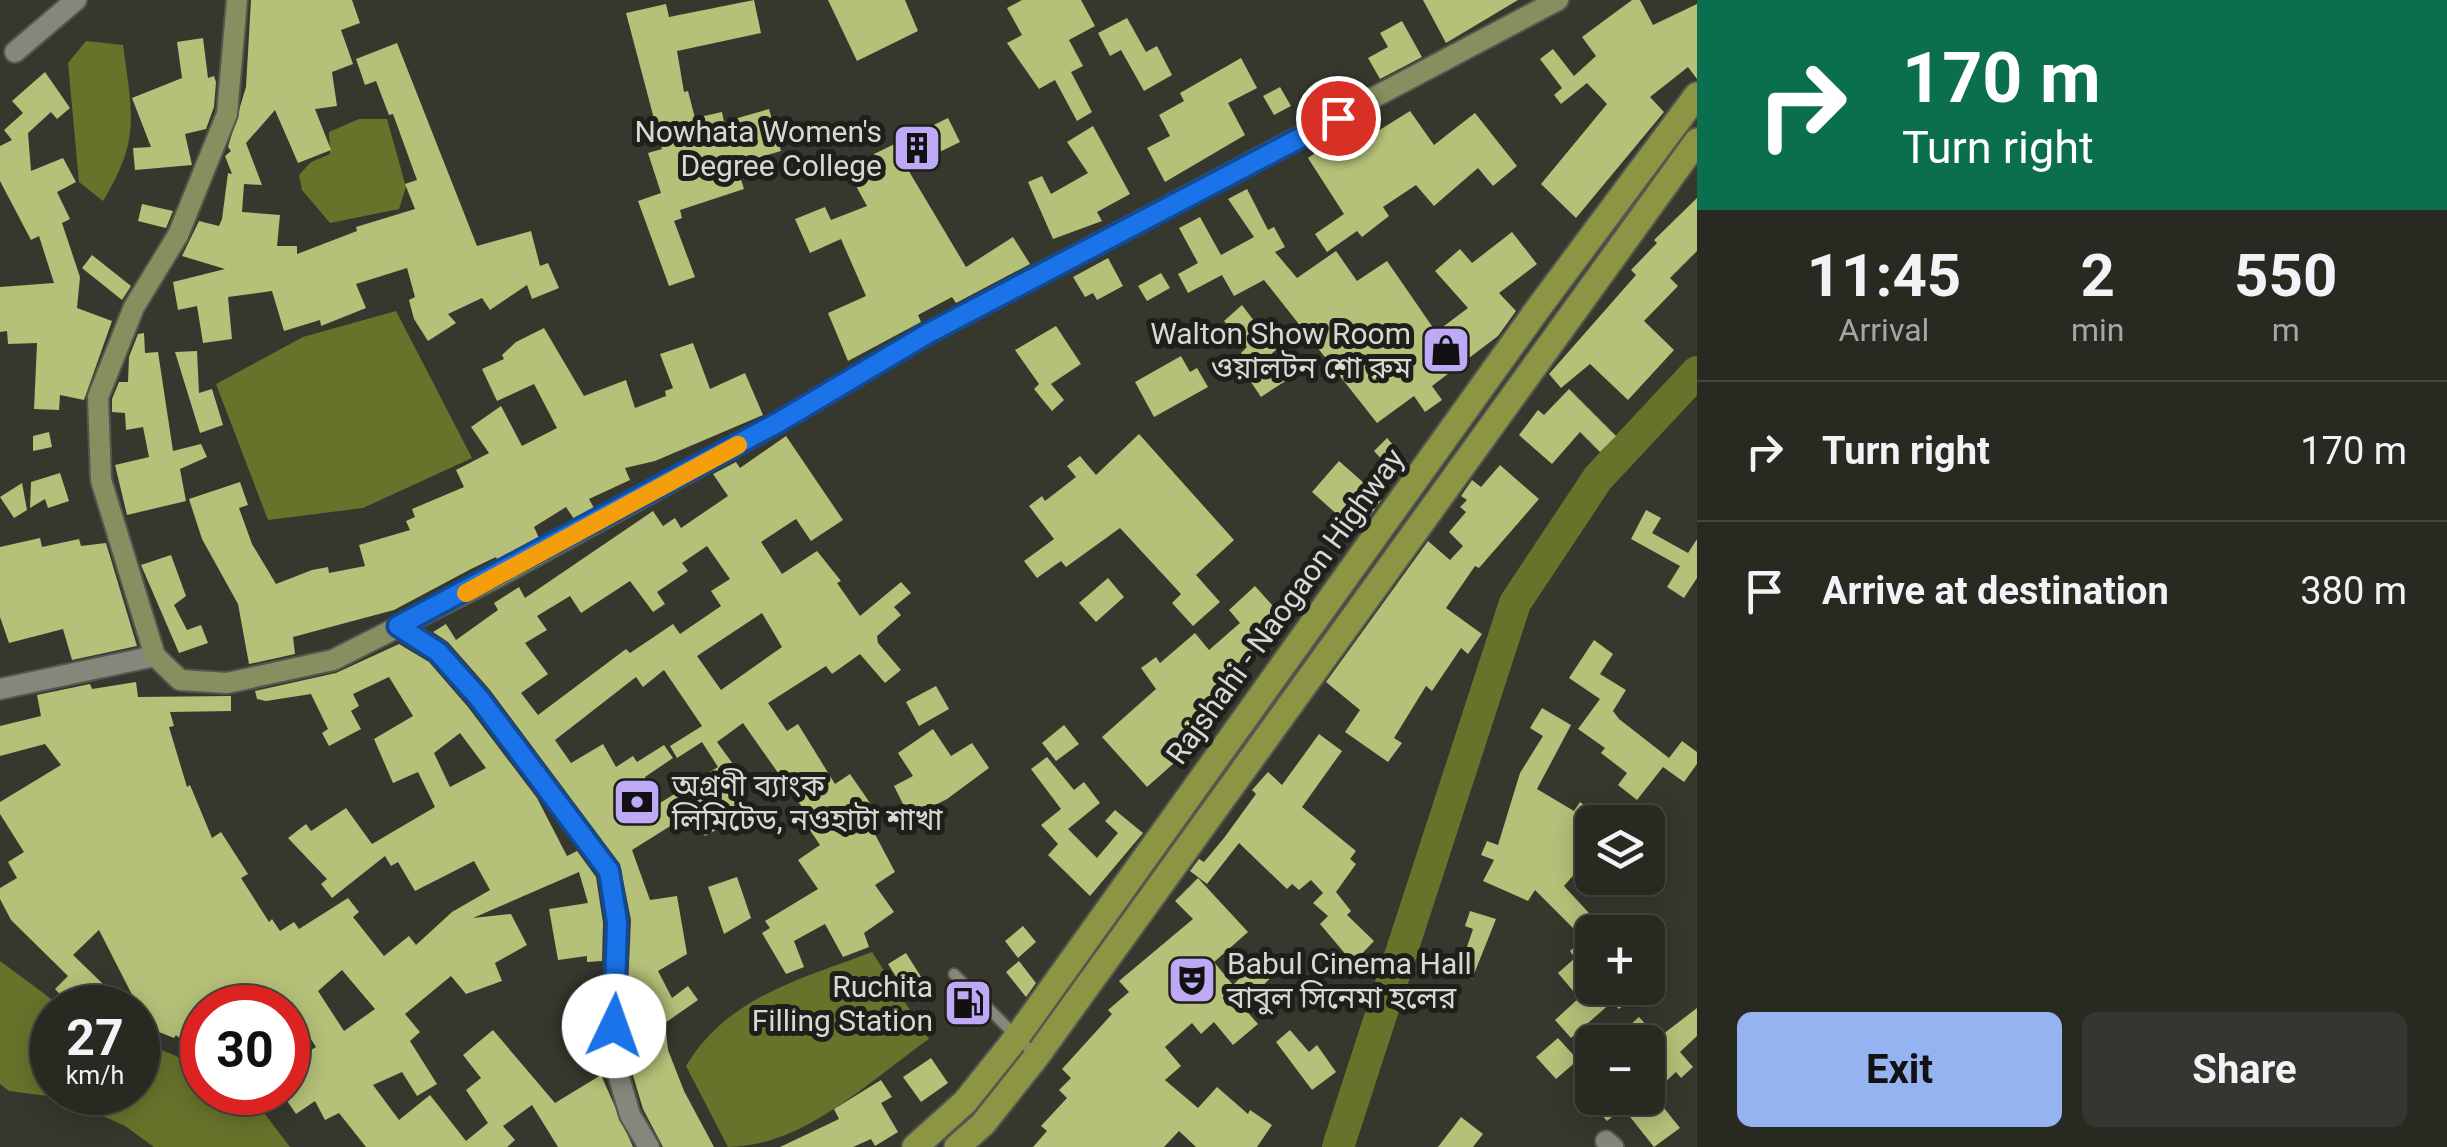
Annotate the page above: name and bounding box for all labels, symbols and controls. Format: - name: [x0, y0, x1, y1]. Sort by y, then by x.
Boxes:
- text: 170 m: [1902, 37, 2101, 119]
- icon: right: [1737, 40, 1867, 170]
- pin: [1296, 76, 1381, 161]
- icon: arrive: [1311, 91, 1366, 146]
- place label: Nowhata Women's Degree College: [634, 114, 882, 183]
- text: Turn right: [1902, 121, 2094, 174]
- building icon: Nowhata Women's Degree College: [891, 122, 943, 174]
- text: 11:45: [1807, 240, 1961, 311]
- text: 2: [2080, 240, 2115, 311]
- text: 550: [2234, 240, 2337, 311]
- text: Arrival: [1839, 311, 1929, 349]
- text: min: [2071, 311, 2124, 349]
- text: m: [2272, 311, 2300, 349]
- place label: Walton Show Room ওয়ালটন শো রুম: [1150, 316, 1412, 385]
- shop icon: Walton Show Room ওয়ালটন শো রুম: [1420, 324, 1472, 376]
- icon: right: [1737, 424, 1792, 479]
- text: Turn right: [1822, 429, 1990, 473]
- text: 170 m: [2300, 429, 2407, 473]
- street label: Rajshahi - Naogaon Highway: [1159, 441, 1411, 771]
- icon: arrive: [1737, 564, 1792, 619]
- text: Arrive at destination: [1822, 569, 2169, 613]
- text: 380 m: [2300, 569, 2407, 613]
- place label: অগ্রণী ব্যাংক লিমিটেড, নওহাটা শাখা: [671, 768, 943, 837]
- bank icon: অগ্রণী ব্যাংক লিমিটেড, নওহাটা শাখা: [611, 776, 663, 828]
- map controls: [1575, 805, 1665, 1115]
- button: layers: [1575, 805, 1665, 895]
- button: +: [1575, 915, 1665, 1005]
- place label: Babul Cinema Hall বাবুল সিনেমা হলের: [1226, 946, 1472, 1015]
- theatre icon: Babul Cinema Hall বাবুল সিনেমা হলের: [1166, 954, 1218, 1006]
- place label: Ruchita Filling Station: [752, 969, 933, 1038]
- position arrow: [562, 974, 666, 1078]
- fuel station icon: Ruchita Filling Station: [942, 977, 994, 1029]
- speed limit sign: 30: [180, 985, 310, 1115]
- text: 27: [66, 1009, 124, 1067]
- button: Exit: [1737, 1012, 2062, 1127]
- button: Share: [2082, 1012, 2407, 1127]
- button: −: [1575, 1025, 1665, 1115]
- text: km/h: [66, 1061, 124, 1090]

